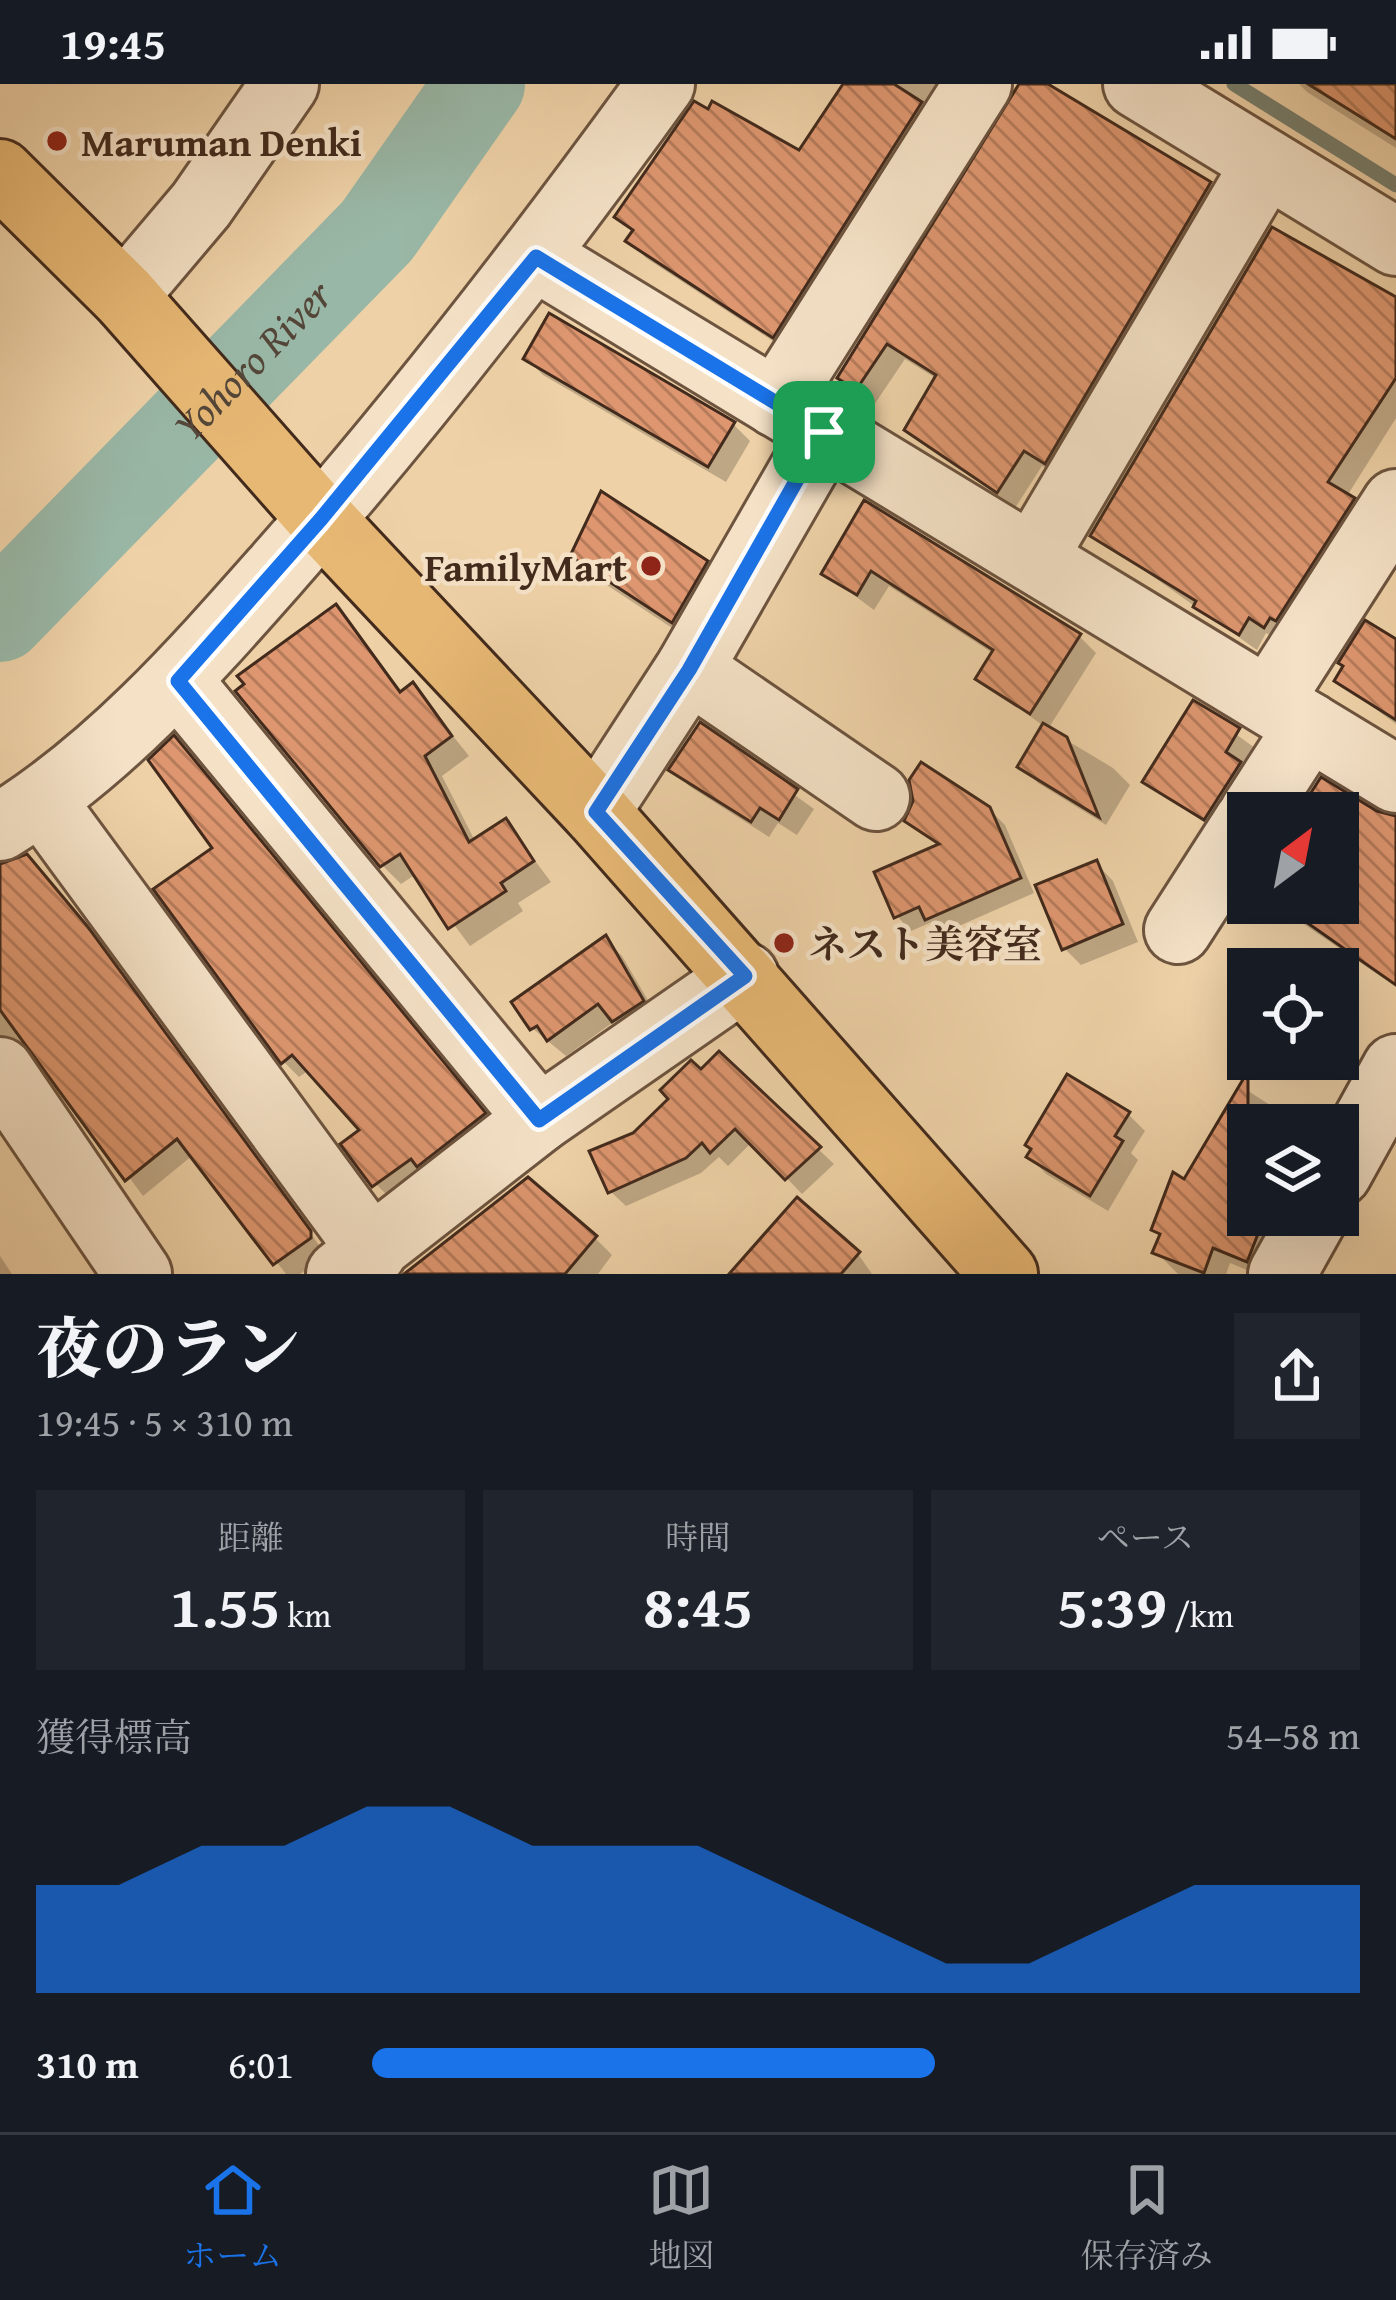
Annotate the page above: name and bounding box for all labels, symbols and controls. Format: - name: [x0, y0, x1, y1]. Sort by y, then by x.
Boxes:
- text: 19:45: [60, 10, 166, 75]
- place label: Maruman Denki: [81, 113, 362, 170]
- marker: Maruman Denki: [44, 128, 70, 154]
- water label: Yohoro River: [158, 264, 346, 454]
- pin: [773, 381, 875, 483]
- icon: arrive: [791, 399, 857, 465]
- place label: FamilyMart: [425, 538, 627, 595]
- marker: FamilyMart: [638, 553, 664, 579]
- north arrow: [1227, 792, 1359, 924]
- map controls: [1227, 792, 1359, 1236]
- place label: ネスト美容室: [808, 915, 1042, 972]
- marker: ネスト美容室: [771, 930, 797, 956]
- button: locate: [1227, 948, 1359, 1080]
- button: layers: [1227, 1104, 1359, 1236]
- text: 夜のラン: [36, 1299, 300, 1396]
- button: share: [1234, 1313, 1360, 1439]
- text: 19:45 · 5 × 310 m: [36, 1393, 293, 1450]
- text: 距離: [218, 1513, 284, 1561]
- text: 時間: [665, 1513, 731, 1561]
- text: ペース: [1097, 1513, 1194, 1561]
- text: 1.55: [170, 1561, 280, 1649]
- text: 8:45: [643, 1561, 753, 1649]
- text: 5:39: [1057, 1561, 1167, 1649]
- text: km: [280, 1591, 331, 1639]
- text: /km: [1167, 1591, 1234, 1639]
- text: 54–58 m: [1226, 1706, 1360, 1763]
- text: 獲得標高: [36, 1708, 192, 1765]
- text: 310 m: [36, 2035, 139, 2092]
- text: 6:01: [228, 2035, 294, 2092]
- tab: ホーム: [183, 2157, 282, 2279]
- tab: 地図: [648, 2157, 714, 2279]
- tab: 保存済み: [1081, 2157, 1213, 2279]

